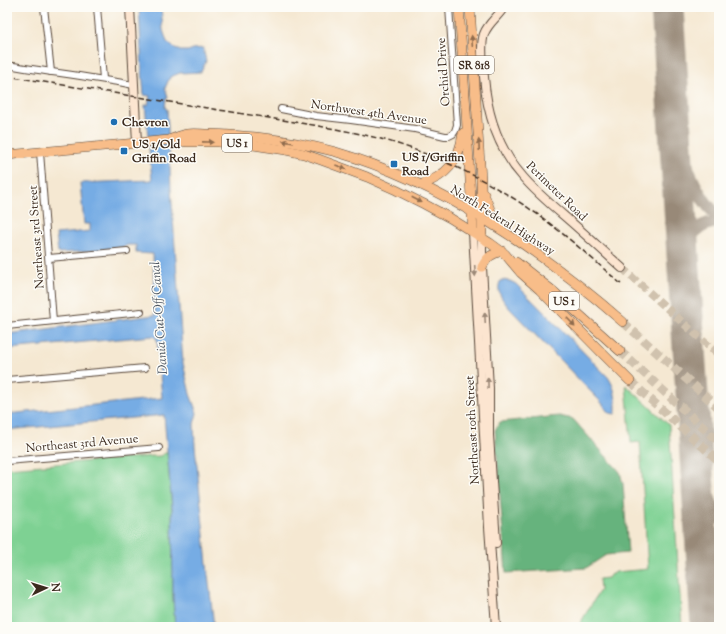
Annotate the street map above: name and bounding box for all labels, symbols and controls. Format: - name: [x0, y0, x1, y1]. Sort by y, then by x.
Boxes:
- one-way arrow: [468, 34, 475, 47]
- street label: Orchid Drive: [433, 37, 455, 107]
- road number: SR 818: [454, 56, 494, 74]
- street label: Northwest 4th Avenue: [310, 96, 428, 130]
- place label: Chevron: [122, 114, 169, 132]
- marker: Chevron: [109, 117, 119, 127]
- road number: US 1: [222, 134, 252, 152]
- place label: US 1/Old Griffin Road: [131, 136, 196, 168]
- one-way arrow: [202, 139, 215, 145]
- one-way arrow: [281, 139, 294, 145]
- one-way arrow: [475, 139, 482, 151]
- marker: US 1/Old Griffin Road: [119, 146, 129, 156]
- place label: US 1/Griffin Road: [401, 149, 465, 181]
- street label: Perimeter Road: [522, 158, 591, 226]
- marker: US 1/Griffin Road: [389, 159, 399, 169]
- one-way arrow: [335, 164, 347, 170]
- street label: North Federal Highway: [447, 181, 558, 260]
- street label: Northeast 3rd Street: [24, 185, 50, 289]
- one-way arrow: [411, 197, 423, 204]
- water label: Dania Cut-Off Canal: [147, 260, 173, 375]
- one-way arrow: [471, 265, 478, 277]
- road number: US 1: [549, 292, 579, 310]
- one-way arrow: [482, 312, 489, 324]
- one-way arrow: [566, 317, 576, 327]
- street label: Northeast 10th Street: [461, 375, 485, 485]
- one-way arrow: [485, 377, 492, 389]
- street label: Northeast 3rd Avenue: [25, 430, 139, 458]
- north arrow: [26, 568, 66, 608]
- text: N: [47, 581, 63, 593]

